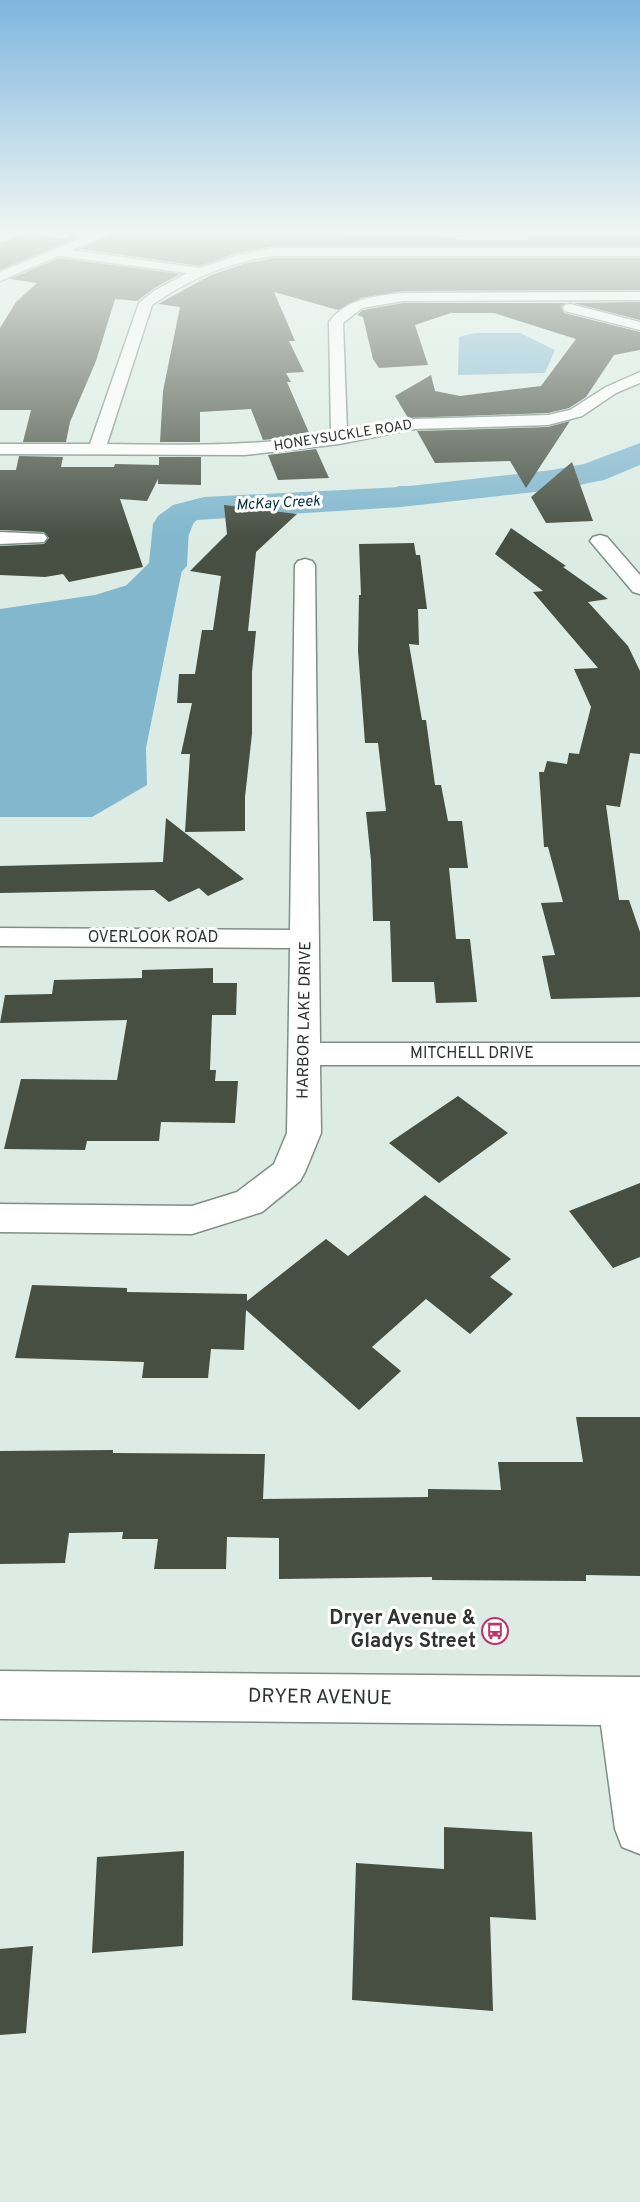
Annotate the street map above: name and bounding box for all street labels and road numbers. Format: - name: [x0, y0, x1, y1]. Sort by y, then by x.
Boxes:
- street label: HONEYSUCKLE ROAD: [273, 417, 413, 455]
- street label: OVERLOOK ROAD: [88, 928, 218, 948]
- street label: HARBOR LAKE DRIVE: [294, 941, 316, 1099]
- street label: MITCHELL DRIVE: [410, 1044, 534, 1064]
- street label: DRYER AVENUE: [248, 1684, 392, 1712]

